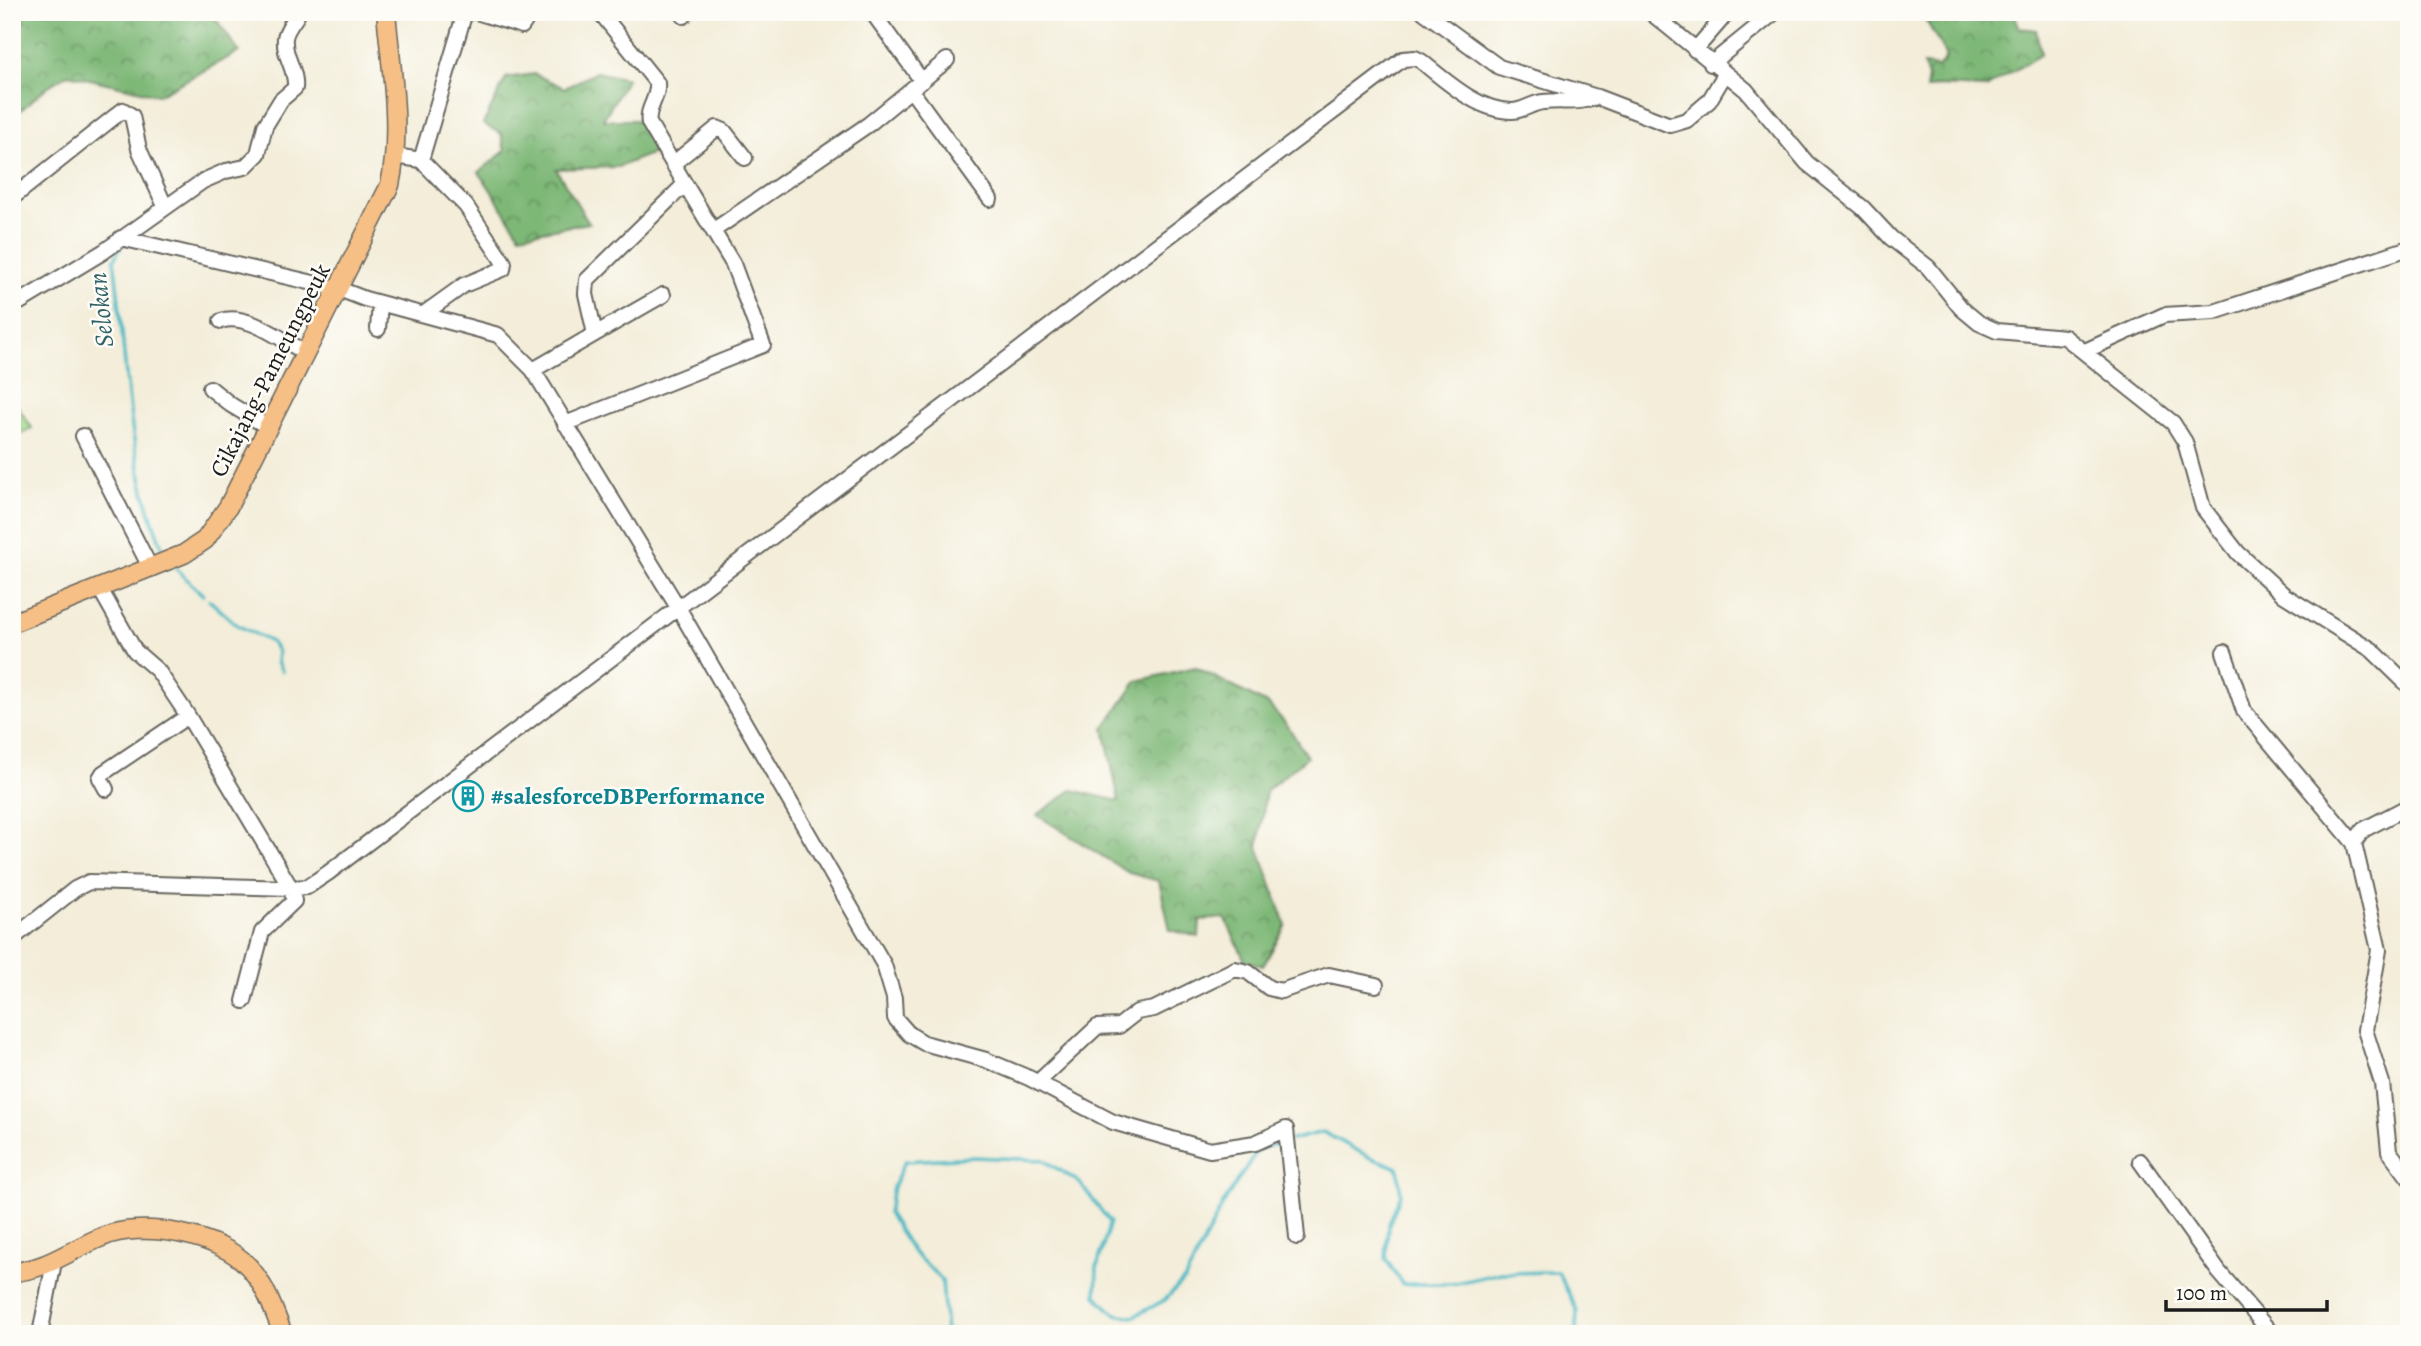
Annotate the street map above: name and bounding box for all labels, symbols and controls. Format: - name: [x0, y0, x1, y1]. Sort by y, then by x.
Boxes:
- street label: Cikajang-Pameungpeuk: [202, 258, 338, 482]
- water label: Selokan: [80, 271, 122, 349]
- building icon: #salesforceDBPerformance: [451, 779, 485, 813]
- place label: #salesforceDBPerformance: [491, 780, 765, 812]
- scale bar: [2166, 1269, 2326, 1313]
- text: 100 m: [2176, 1279, 2227, 1307]

